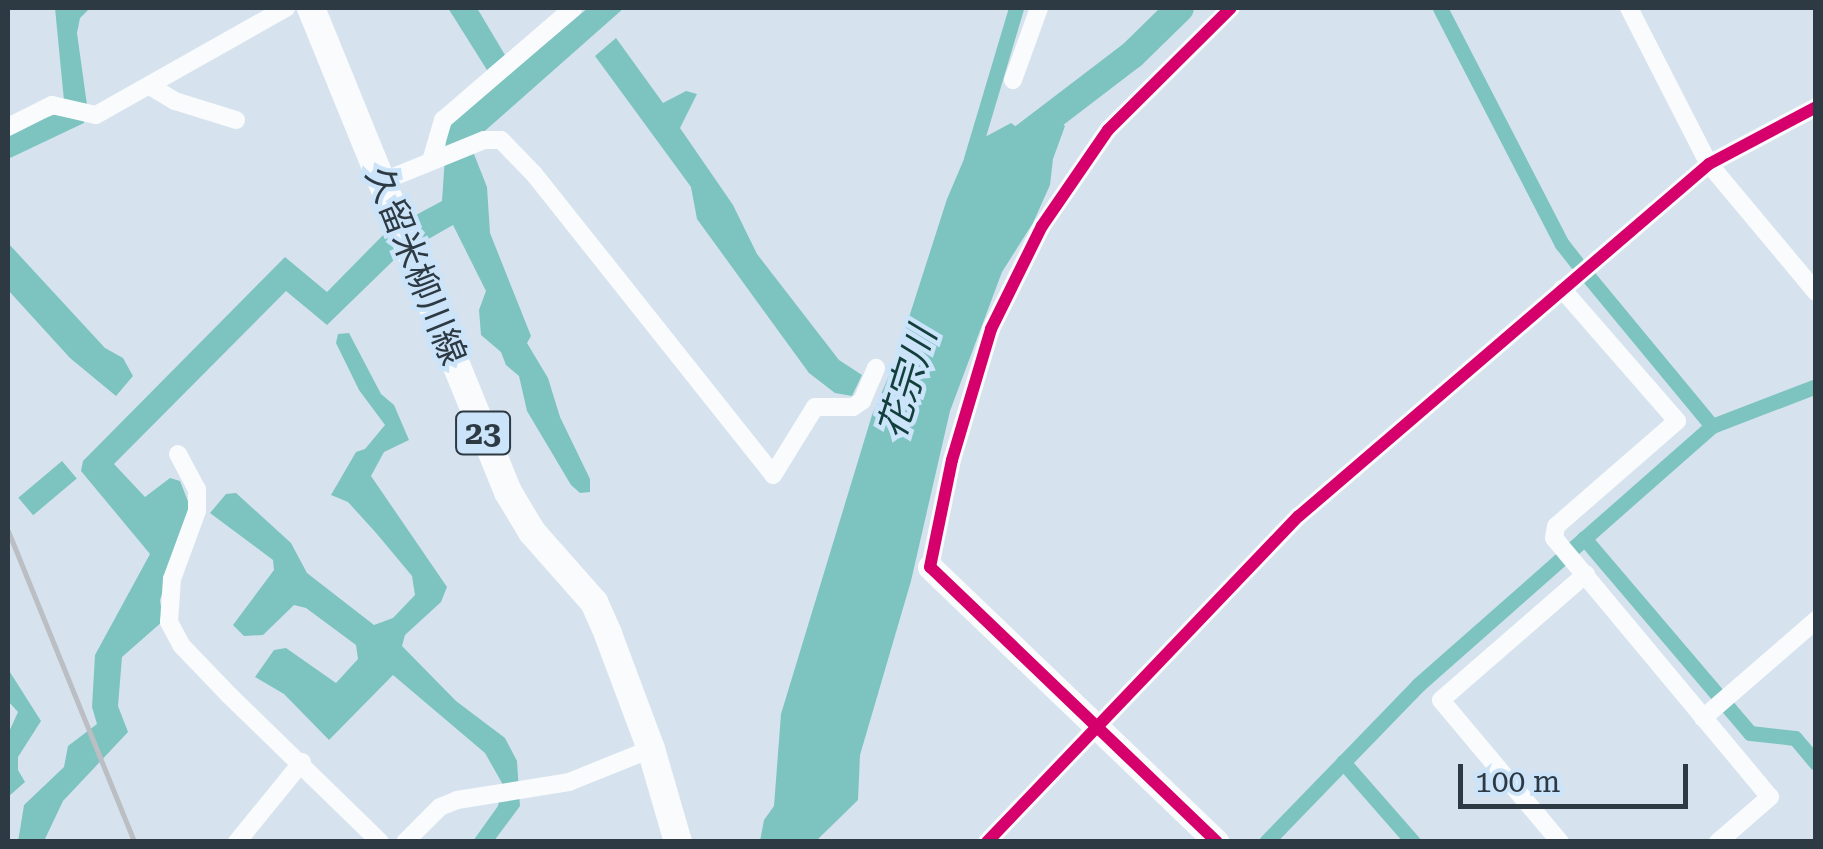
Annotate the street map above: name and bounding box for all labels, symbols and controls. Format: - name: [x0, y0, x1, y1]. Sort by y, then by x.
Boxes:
- street label: 久留米柳川線: [356, 161, 474, 371]
- water label: 花宗川: [870, 322, 946, 444]
- road number: 23: [453, 406, 513, 460]
- scale bar: [1463, 744, 1693, 806]
- text: 100 m: [1475, 764, 1560, 799]

